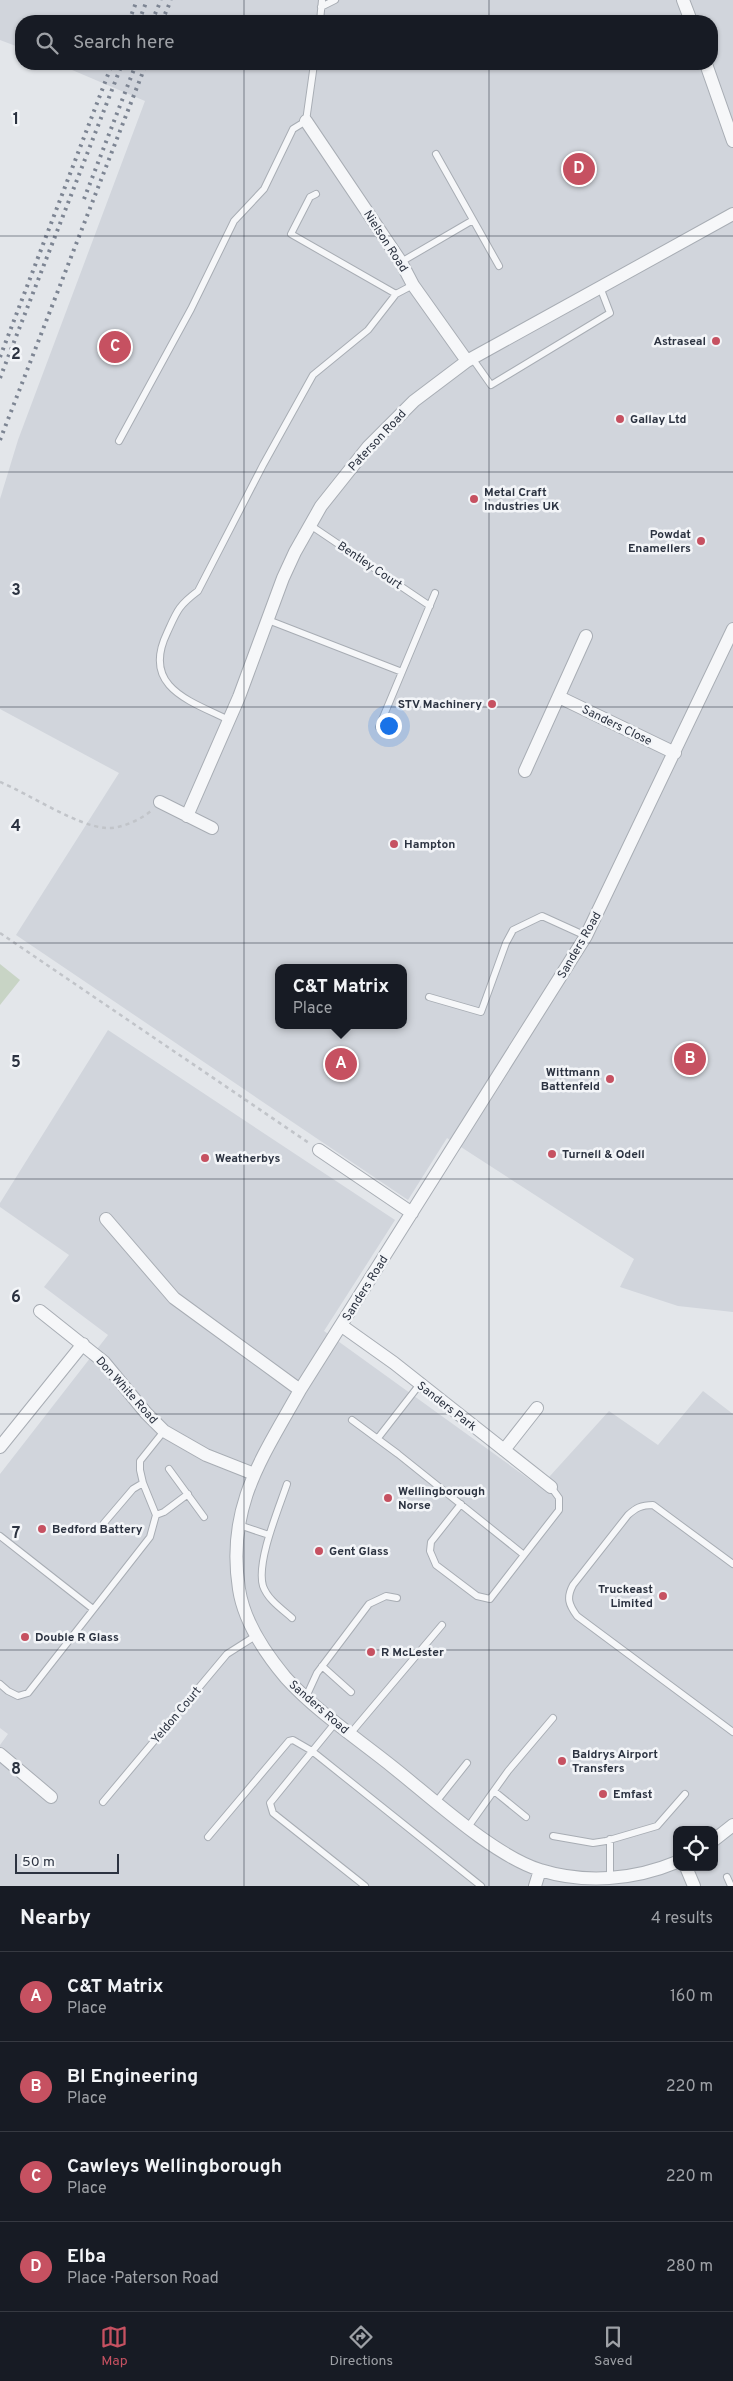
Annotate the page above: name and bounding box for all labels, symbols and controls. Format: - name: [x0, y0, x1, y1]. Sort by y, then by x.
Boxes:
- search box: [15, 15, 718, 70]
- icon: search: [33, 29, 61, 57]
- text: Search here: [73, 31, 175, 55]
- text: 1: [13, 110, 19, 130]
- pin: D: [563, 150, 595, 188]
- street label: Nielson Road: [359, 208, 411, 276]
- pin: C: [99, 328, 131, 366]
- place label: Astraseal: [653, 334, 706, 350]
- marker: Astraseal: [710, 335, 722, 347]
- text: 2: [11, 345, 21, 365]
- street label: Paterson Road: [345, 407, 410, 475]
- place label: Gallay Ltd: [630, 412, 687, 428]
- marker: Gallay Ltd: [614, 413, 626, 425]
- place label: Metal Craft Industries UK: [484, 485, 560, 515]
- marker: Metal Craft Industries UK: [468, 493, 480, 505]
- place label: Powdat Enamellers: [628, 527, 691, 557]
- marker: Powdat Enamellers: [695, 535, 707, 547]
- street label: Bentley Court: [334, 538, 405, 593]
- text: 3: [11, 581, 21, 601]
- place label: STV Machinery: [398, 697, 482, 713]
- marker: STV Machinery: [486, 698, 498, 710]
- street label: Sanders Close: [579, 702, 654, 750]
- your location: [376, 713, 402, 739]
- text: 4: [11, 817, 21, 837]
- place label: Hampton: [404, 837, 455, 853]
- marker: Hampton: [388, 838, 400, 850]
- street label: Sanders Road: [554, 909, 605, 982]
- popup: [275, 964, 407, 1029]
- text: C&T Matrix: [293, 975, 389, 999]
- text: Place: [293, 999, 332, 1019]
- pin: B: [674, 1040, 706, 1078]
- pin: A: [325, 1045, 357, 1083]
- text: 5: [11, 1053, 21, 1073]
- place label: Wittmann Battenfeld: [541, 1065, 600, 1095]
- marker: Wittmann Battenfeld: [604, 1073, 616, 1085]
- place label: Turnell & Odell: [562, 1147, 645, 1163]
- marker: Turnell & Odell: [546, 1148, 558, 1160]
- place label: Weatherbys: [215, 1151, 280, 1167]
- marker: Weatherbys: [199, 1152, 211, 1164]
- street label: Sanders Road: [339, 1253, 392, 1324]
- text: 6: [11, 1288, 21, 1308]
- street label: Don White Road: [92, 1354, 161, 1428]
- street label: Sanders Park: [413, 1378, 480, 1435]
- place label: Wellingborough Norse: [398, 1484, 485, 1514]
- marker: Wellingborough Norse: [382, 1492, 394, 1504]
- place label: Bedford Battery: [52, 1522, 143, 1538]
- marker: Bedford Battery: [36, 1523, 48, 1535]
- text: 7: [12, 1524, 20, 1544]
- place label: Gent Glass: [329, 1544, 389, 1560]
- marker: Gent Glass: [313, 1545, 325, 1557]
- place label: Truckeast Limited: [598, 1582, 653, 1612]
- marker: Truckeast Limited: [657, 1590, 669, 1602]
- place label: Double R Glass: [35, 1630, 119, 1646]
- marker: Double R Glass: [19, 1631, 31, 1643]
- place label: R McLester: [381, 1645, 444, 1661]
- marker: R McLester: [365, 1646, 377, 1658]
- street label: Sanders Road: [285, 1677, 352, 1738]
- street label: Yeldon Court: [148, 1684, 205, 1748]
- place label: Baldrys Airport Transfers: [572, 1747, 658, 1777]
- marker: Baldrys Airport Transfers: [556, 1755, 568, 1767]
- text: 8: [11, 1760, 21, 1780]
- place label: Emfast: [613, 1787, 653, 1803]
- marker: Emfast: [597, 1788, 609, 1800]
- map controls: [673, 1826, 718, 1871]
- button: locate: [673, 1826, 718, 1871]
- scale bar: [15, 1851, 119, 1874]
- text: 50 m: [22, 1854, 55, 1871]
- text: Nearby: [20, 1905, 91, 1932]
- text: 4 results: [651, 1909, 713, 1929]
- text: C&T Matrix: [67, 1975, 164, 1999]
- text: A: [30, 1987, 42, 2007]
- text: 160 m: [670, 1987, 713, 2007]
- text: Place: [67, 1999, 107, 2019]
- text: BI Engineering: [67, 2065, 198, 2089]
- text: B: [30, 2077, 42, 2097]
- text: 220 m: [666, 2077, 713, 2097]
- text: Place: [67, 2089, 107, 2109]
- text: Cawleys Wellingborough: [67, 2155, 282, 2179]
- text: C: [31, 2167, 41, 2187]
- text: 220 m: [666, 2167, 713, 2187]
- text: Place: [67, 2179, 107, 2199]
- text: Elba: [67, 2245, 106, 2269]
- text: D: [30, 2257, 42, 2277]
- text: 280 m: [666, 2257, 713, 2277]
- text: Place · Paterson Road: [67, 2269, 219, 2289]
- tab: Map: [100, 2323, 128, 2370]
- tab: Directions: [329, 2323, 393, 2370]
- tab: Saved: [594, 2323, 633, 2370]

